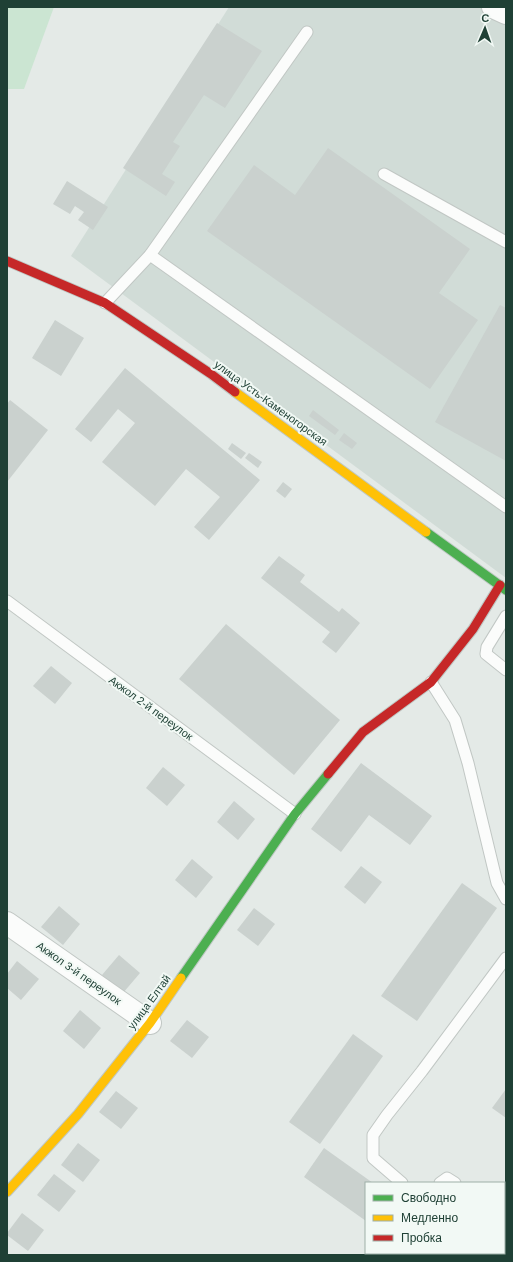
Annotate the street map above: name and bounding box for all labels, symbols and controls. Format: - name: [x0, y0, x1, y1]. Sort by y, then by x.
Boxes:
- north arrow: [465, 8, 505, 48]
- text: С: [481, 12, 490, 24]
- street label: улица Усть-Каменогорская: [212, 358, 330, 448]
- street label: Акжол 2-й переулок: [107, 674, 195, 743]
- street label: Акжол 3-й переулок: [34, 939, 124, 1007]
- street label: улица Елтай: [125, 972, 173, 1032]
- legend: [365, 1182, 505, 1254]
- text: Свободно: [401, 1191, 456, 1205]
- text: Медленно: [401, 1211, 458, 1225]
- text: Пробка: [401, 1231, 442, 1245]

